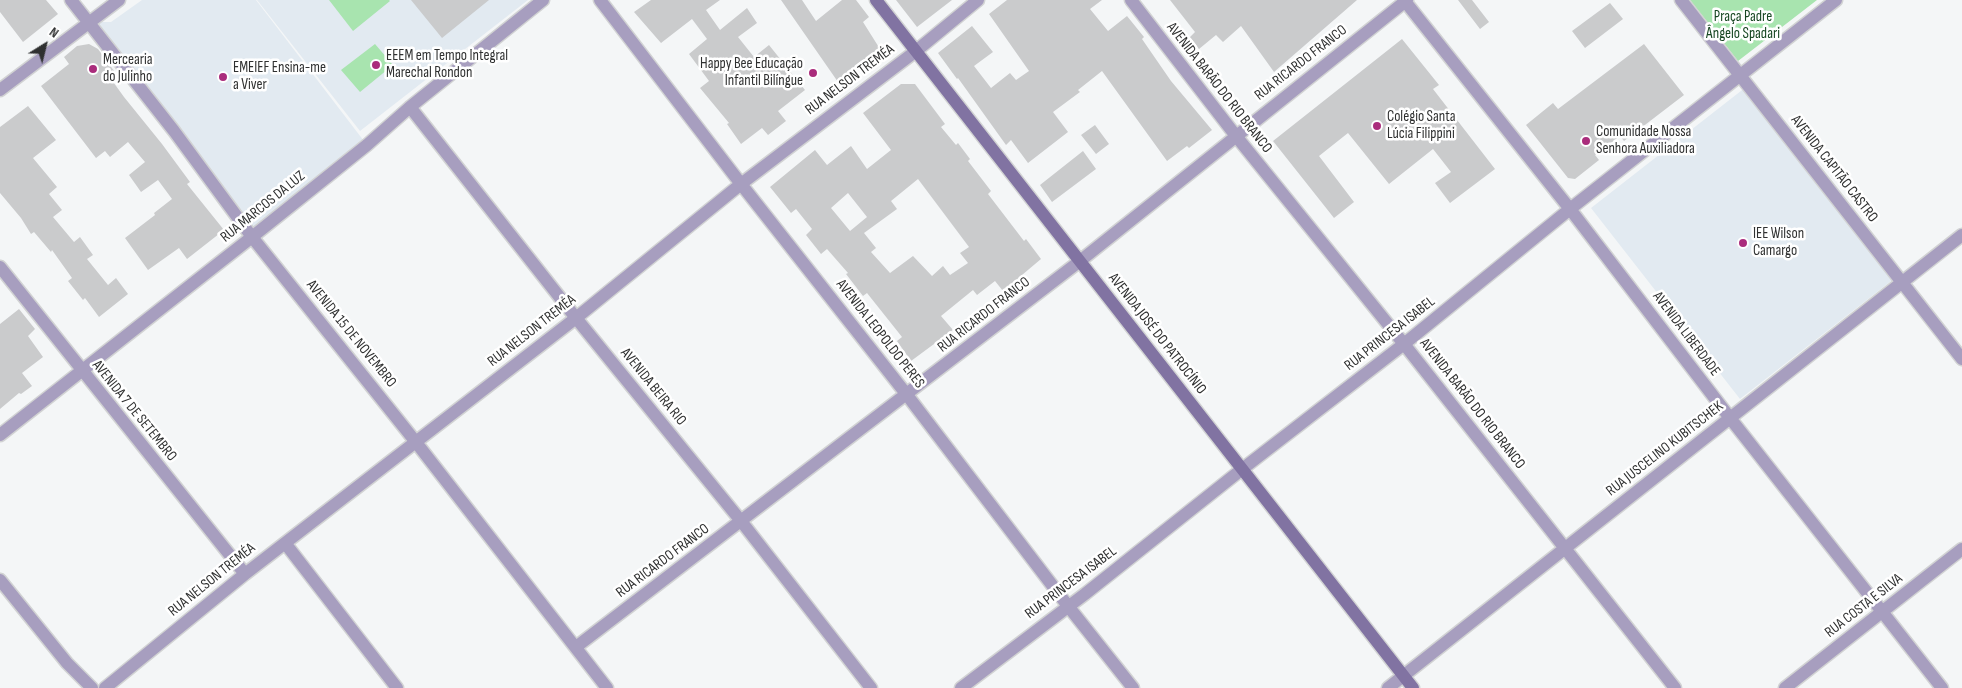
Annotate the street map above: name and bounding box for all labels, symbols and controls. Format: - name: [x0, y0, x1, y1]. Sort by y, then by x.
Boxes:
- park label: Praça Padre Ângelo Spadari: [1706, 8, 1780, 43]
- street label: AVENIDA BARÃO DO RIO BRANCO: [1162, 19, 1276, 157]
- north arrow: [20, 20, 70, 70]
- street label: RUA RICARDO FRANCO: [1251, 21, 1351, 105]
- text: N: [46, 23, 62, 42]
- street label: RUA NELSON TREMÉA: [802, 41, 898, 119]
- place label: EEEM em Tempo Integral Marechal Rondon: [386, 47, 508, 82]
- place label: Mercearia do Julinho: [103, 51, 153, 86]
- place label: Happy Bee Educação Infantil Bilíngue: [700, 55, 803, 90]
- place label: EMEIEF Ensina-me a Viver: [233, 59, 326, 94]
- marker: EEEM em Tempo Integral Marechal Rondon: [370, 59, 382, 71]
- marker: Mercearia do Julinho: [87, 63, 99, 75]
- marker: Happy Bee Educação Infantil Bilíngue: [807, 67, 819, 79]
- marker: EMEIEF Ensina-me a Viver: [217, 71, 229, 83]
- place label: Colégio Santa Lúcia Filippini: [1387, 108, 1456, 143]
- street label: AVENIDA CAPITÃO CASTRO: [1787, 112, 1881, 226]
- marker: Colégio Santa Lúcia Filippini: [1371, 120, 1383, 132]
- place label: Comunidade Nossa Senhora Auxiliadora: [1596, 123, 1695, 158]
- marker: Comunidade Nossa Senhora Auxiliadora: [1580, 135, 1592, 147]
- street label: RUA MARCOS DA LUZ: [217, 167, 309, 247]
- place label: IEE Wilson Camargo: [1753, 225, 1804, 260]
- marker: IEE Wilson Camargo: [1737, 237, 1749, 249]
- street label: AVENIDA JOSÉ DO PATROCÍNIO: [1104, 270, 1210, 398]
- street label: RUA RICARDO FRANCO: [934, 273, 1034, 357]
- street label: AVENIDA LEOPOLDO PERES: [832, 276, 928, 392]
- street label: AVENIDA 15 DE NOVEMBRO: [302, 277, 400, 391]
- street label: AVENIDA LIBERDADE: [1648, 288, 1724, 380]
- street label: RUA NELSON TREMÉA: [484, 291, 580, 371]
- street label: RUA PRINCESA ISABEL: [1341, 293, 1439, 375]
- street label: AVENIDA BARÃO DO RIO BRANCO: [1415, 335, 1529, 473]
- street label: AVENIDA BEIRA RIO: [616, 345, 690, 429]
- street label: AVENIDA 7 DE SETEMBRO: [88, 357, 180, 465]
- street label: RUA JUSCELINO KUBITSCHEK: [1603, 398, 1727, 500]
- street label: RUA RICARDO FRANCO: [613, 520, 713, 602]
- street label: RUA NELSON TREMÉA: [165, 539, 259, 621]
- street label: RUA PRINCESA ISABEL: [1022, 543, 1120, 623]
- street label: RUA COSTA E SILVA: [1822, 570, 1906, 642]

